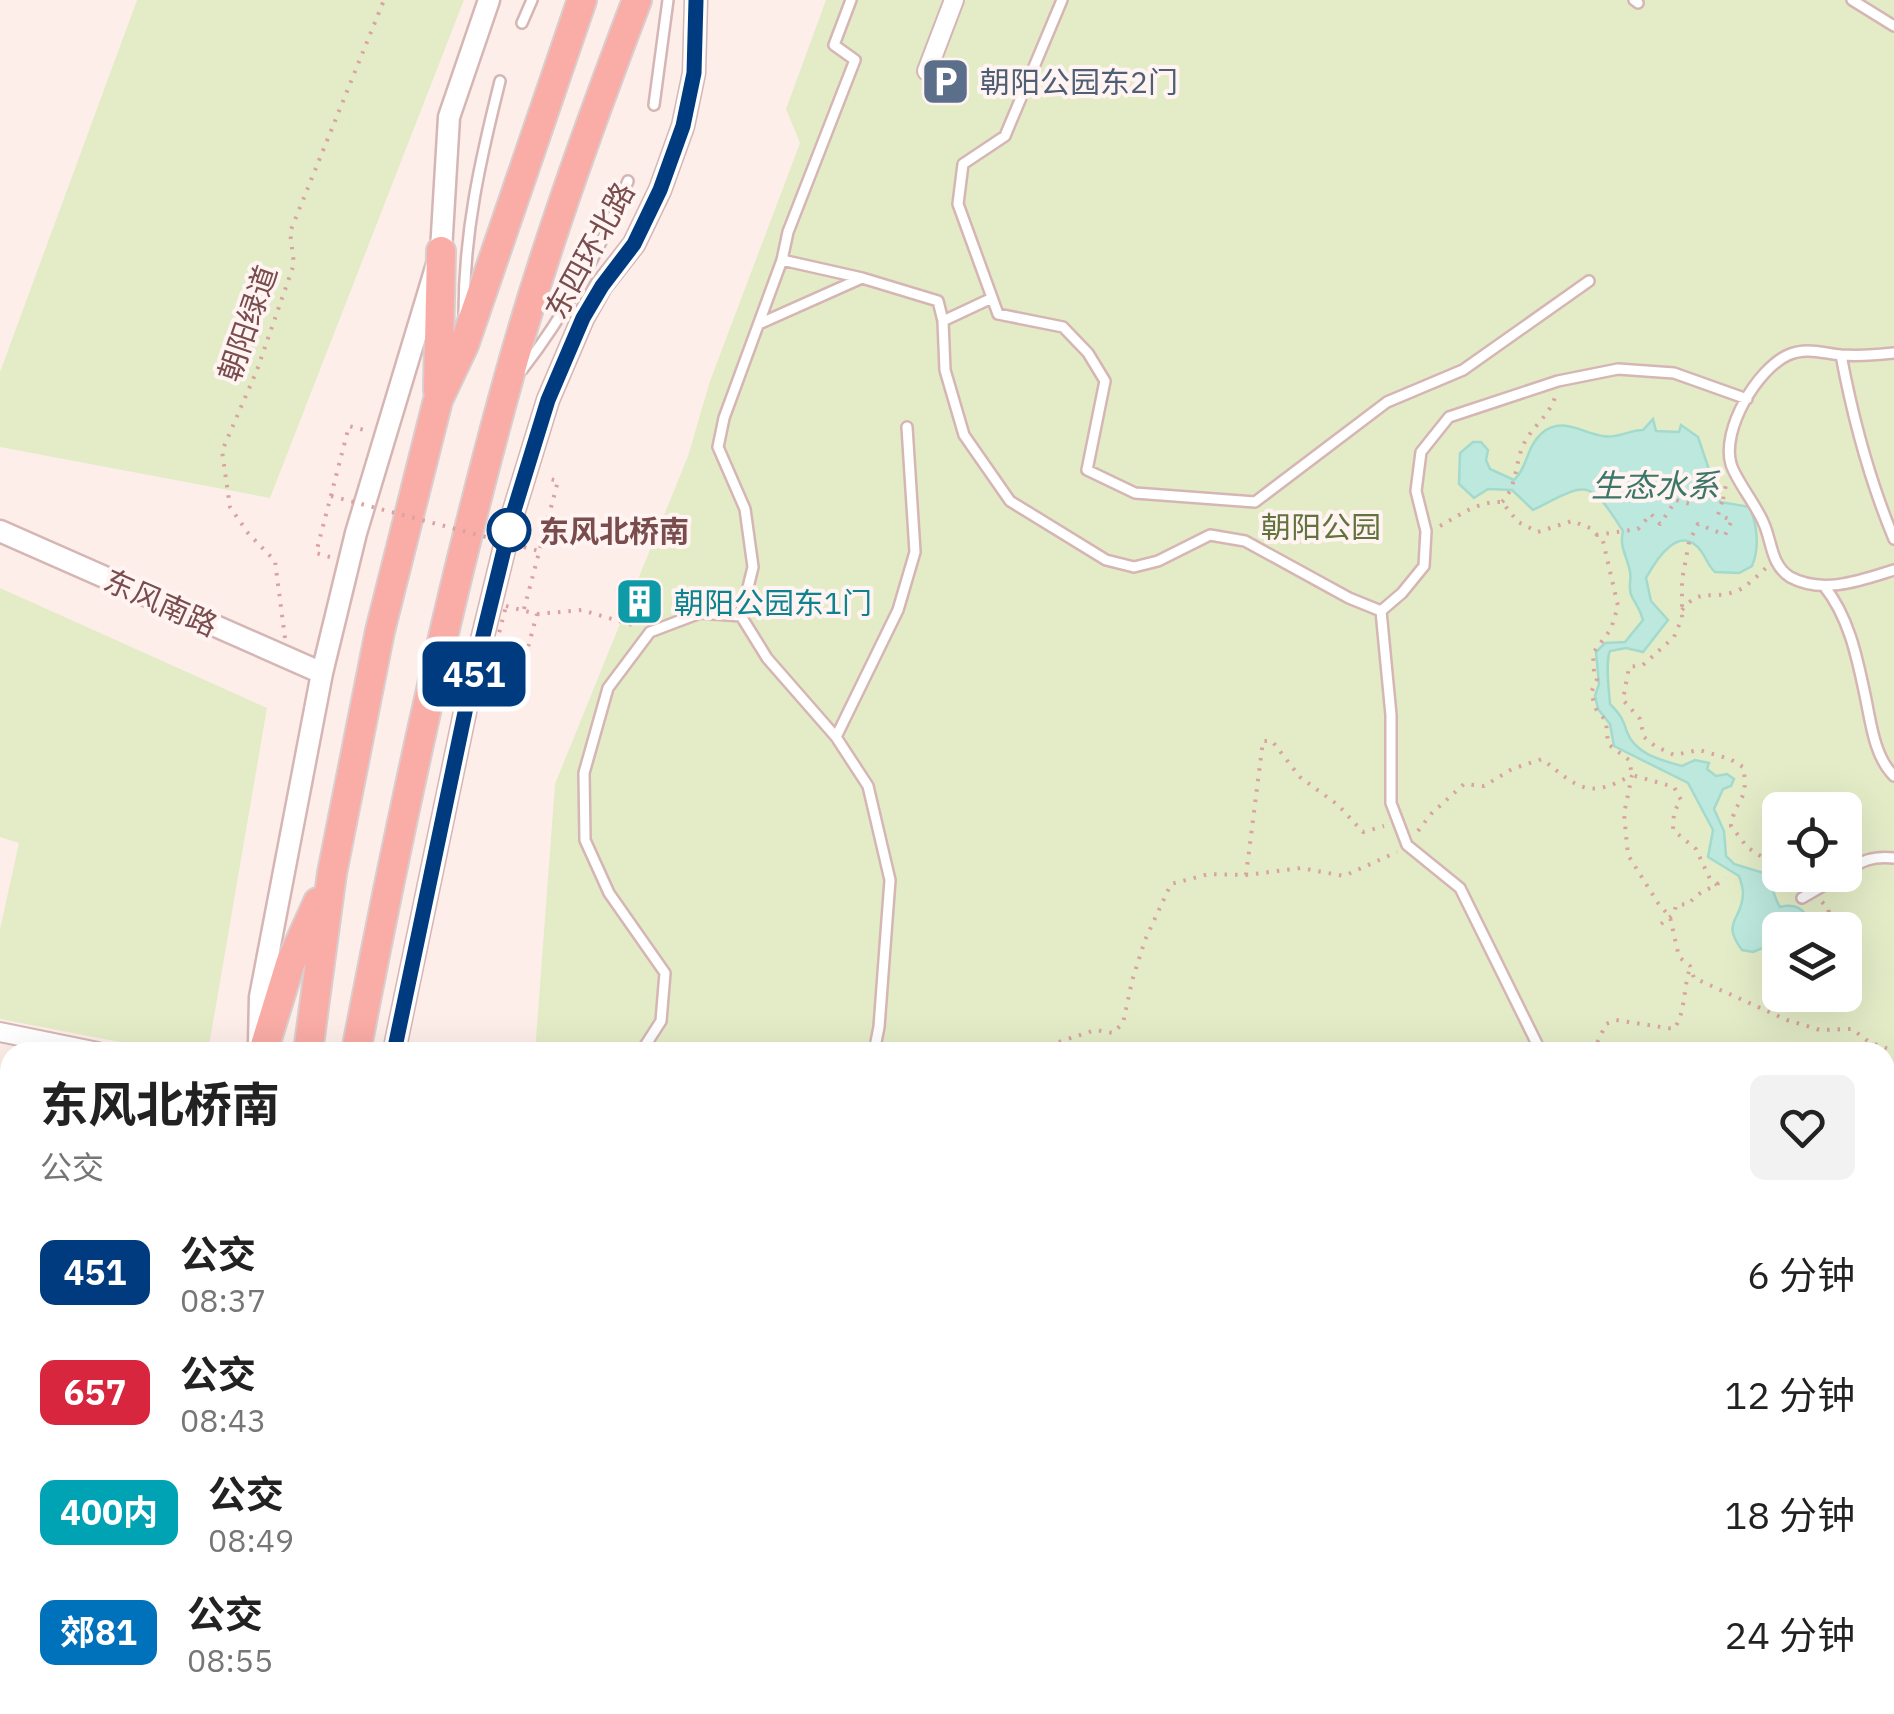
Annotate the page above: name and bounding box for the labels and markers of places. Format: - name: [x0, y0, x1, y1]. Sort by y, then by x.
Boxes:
- parking icon: 朝阳公园东2门: [919, 55, 971, 107]
- place label: 朝阳公园东2门: [980, 62, 1178, 101]
- marker: 东风北桥南: [488, 509, 530, 551]
- place label: 东风北桥南: [539, 511, 689, 550]
- building icon: 朝阳公园东1门: [613, 576, 665, 628]
- place label: 朝阳公园东1门: [674, 583, 872, 622]

